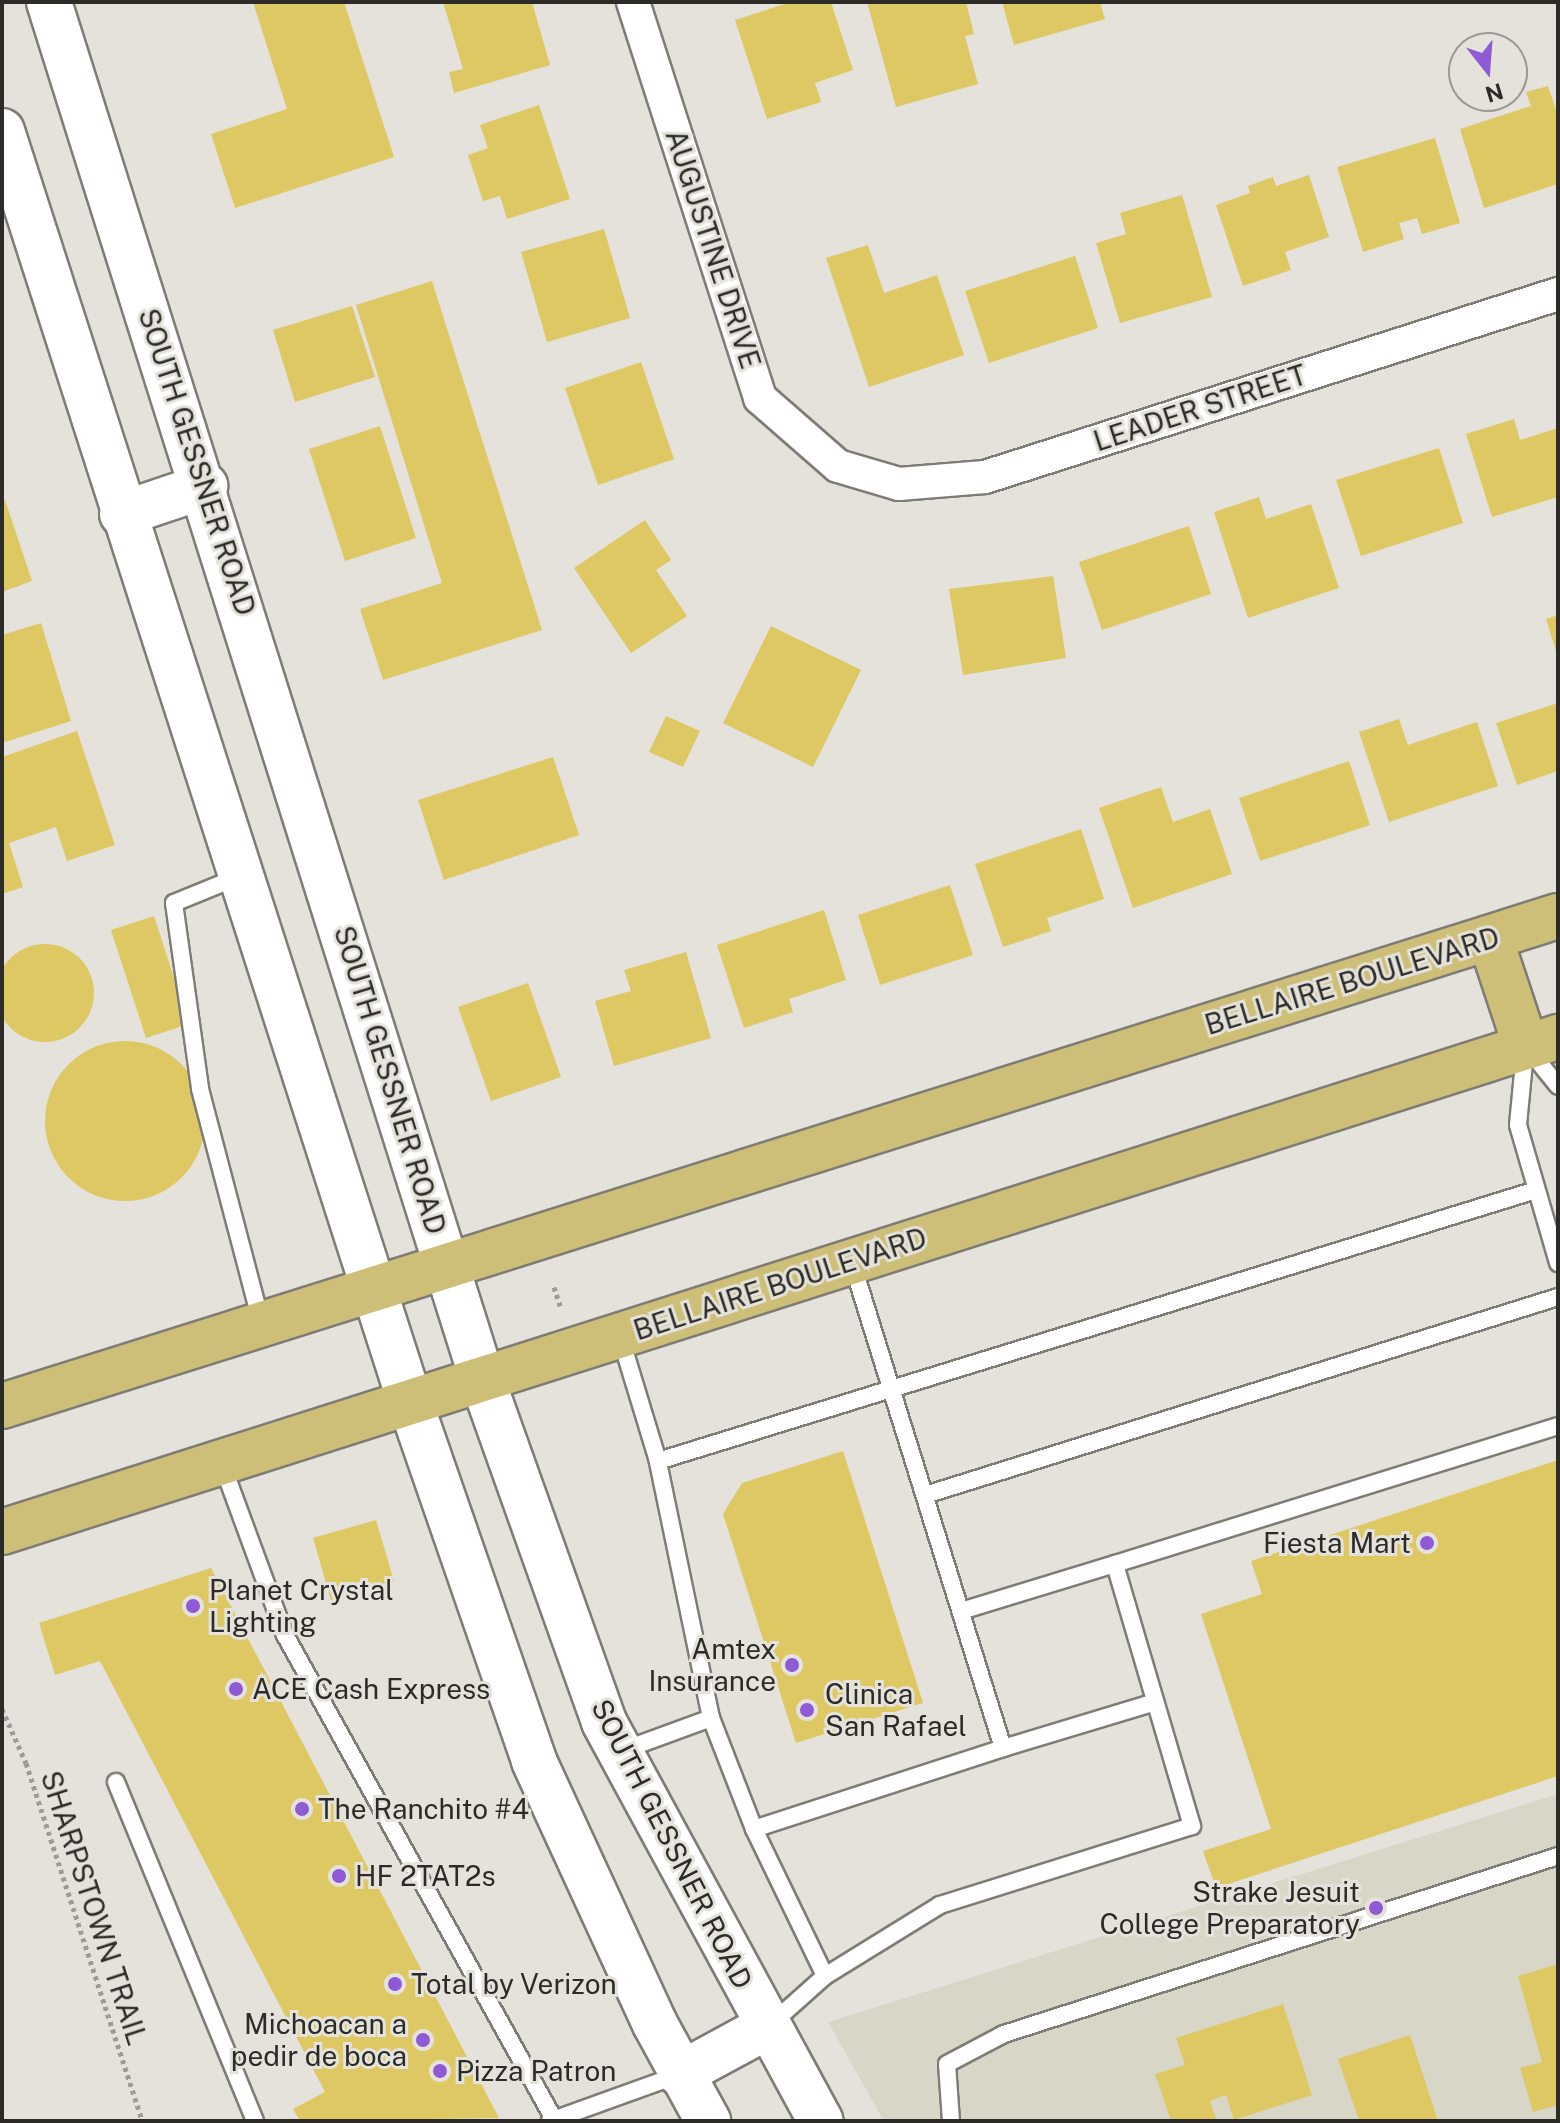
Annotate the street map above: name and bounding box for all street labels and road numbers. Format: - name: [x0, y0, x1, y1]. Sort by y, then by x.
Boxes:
- street label: AUGUSTINE DRIVE: [659, 125, 767, 373]
- street label: SOUTH GESSNER ROAD: [131, 304, 263, 620]
- street label: LEADER STREET: [1089, 358, 1311, 458]
- street label: BELLAIRE BOULEVARD: [1201, 920, 1503, 1042]
- street label: SOUTH GESSNER ROAD: [327, 922, 453, 1238]
- street label: BELLAIRE BOULEVARD: [629, 1221, 931, 1347]
- street label: SOUTH GESSNER ROAD: [584, 1694, 760, 1994]
- street label: SHARPSTOWN TRAIL: [34, 1767, 154, 2049]

